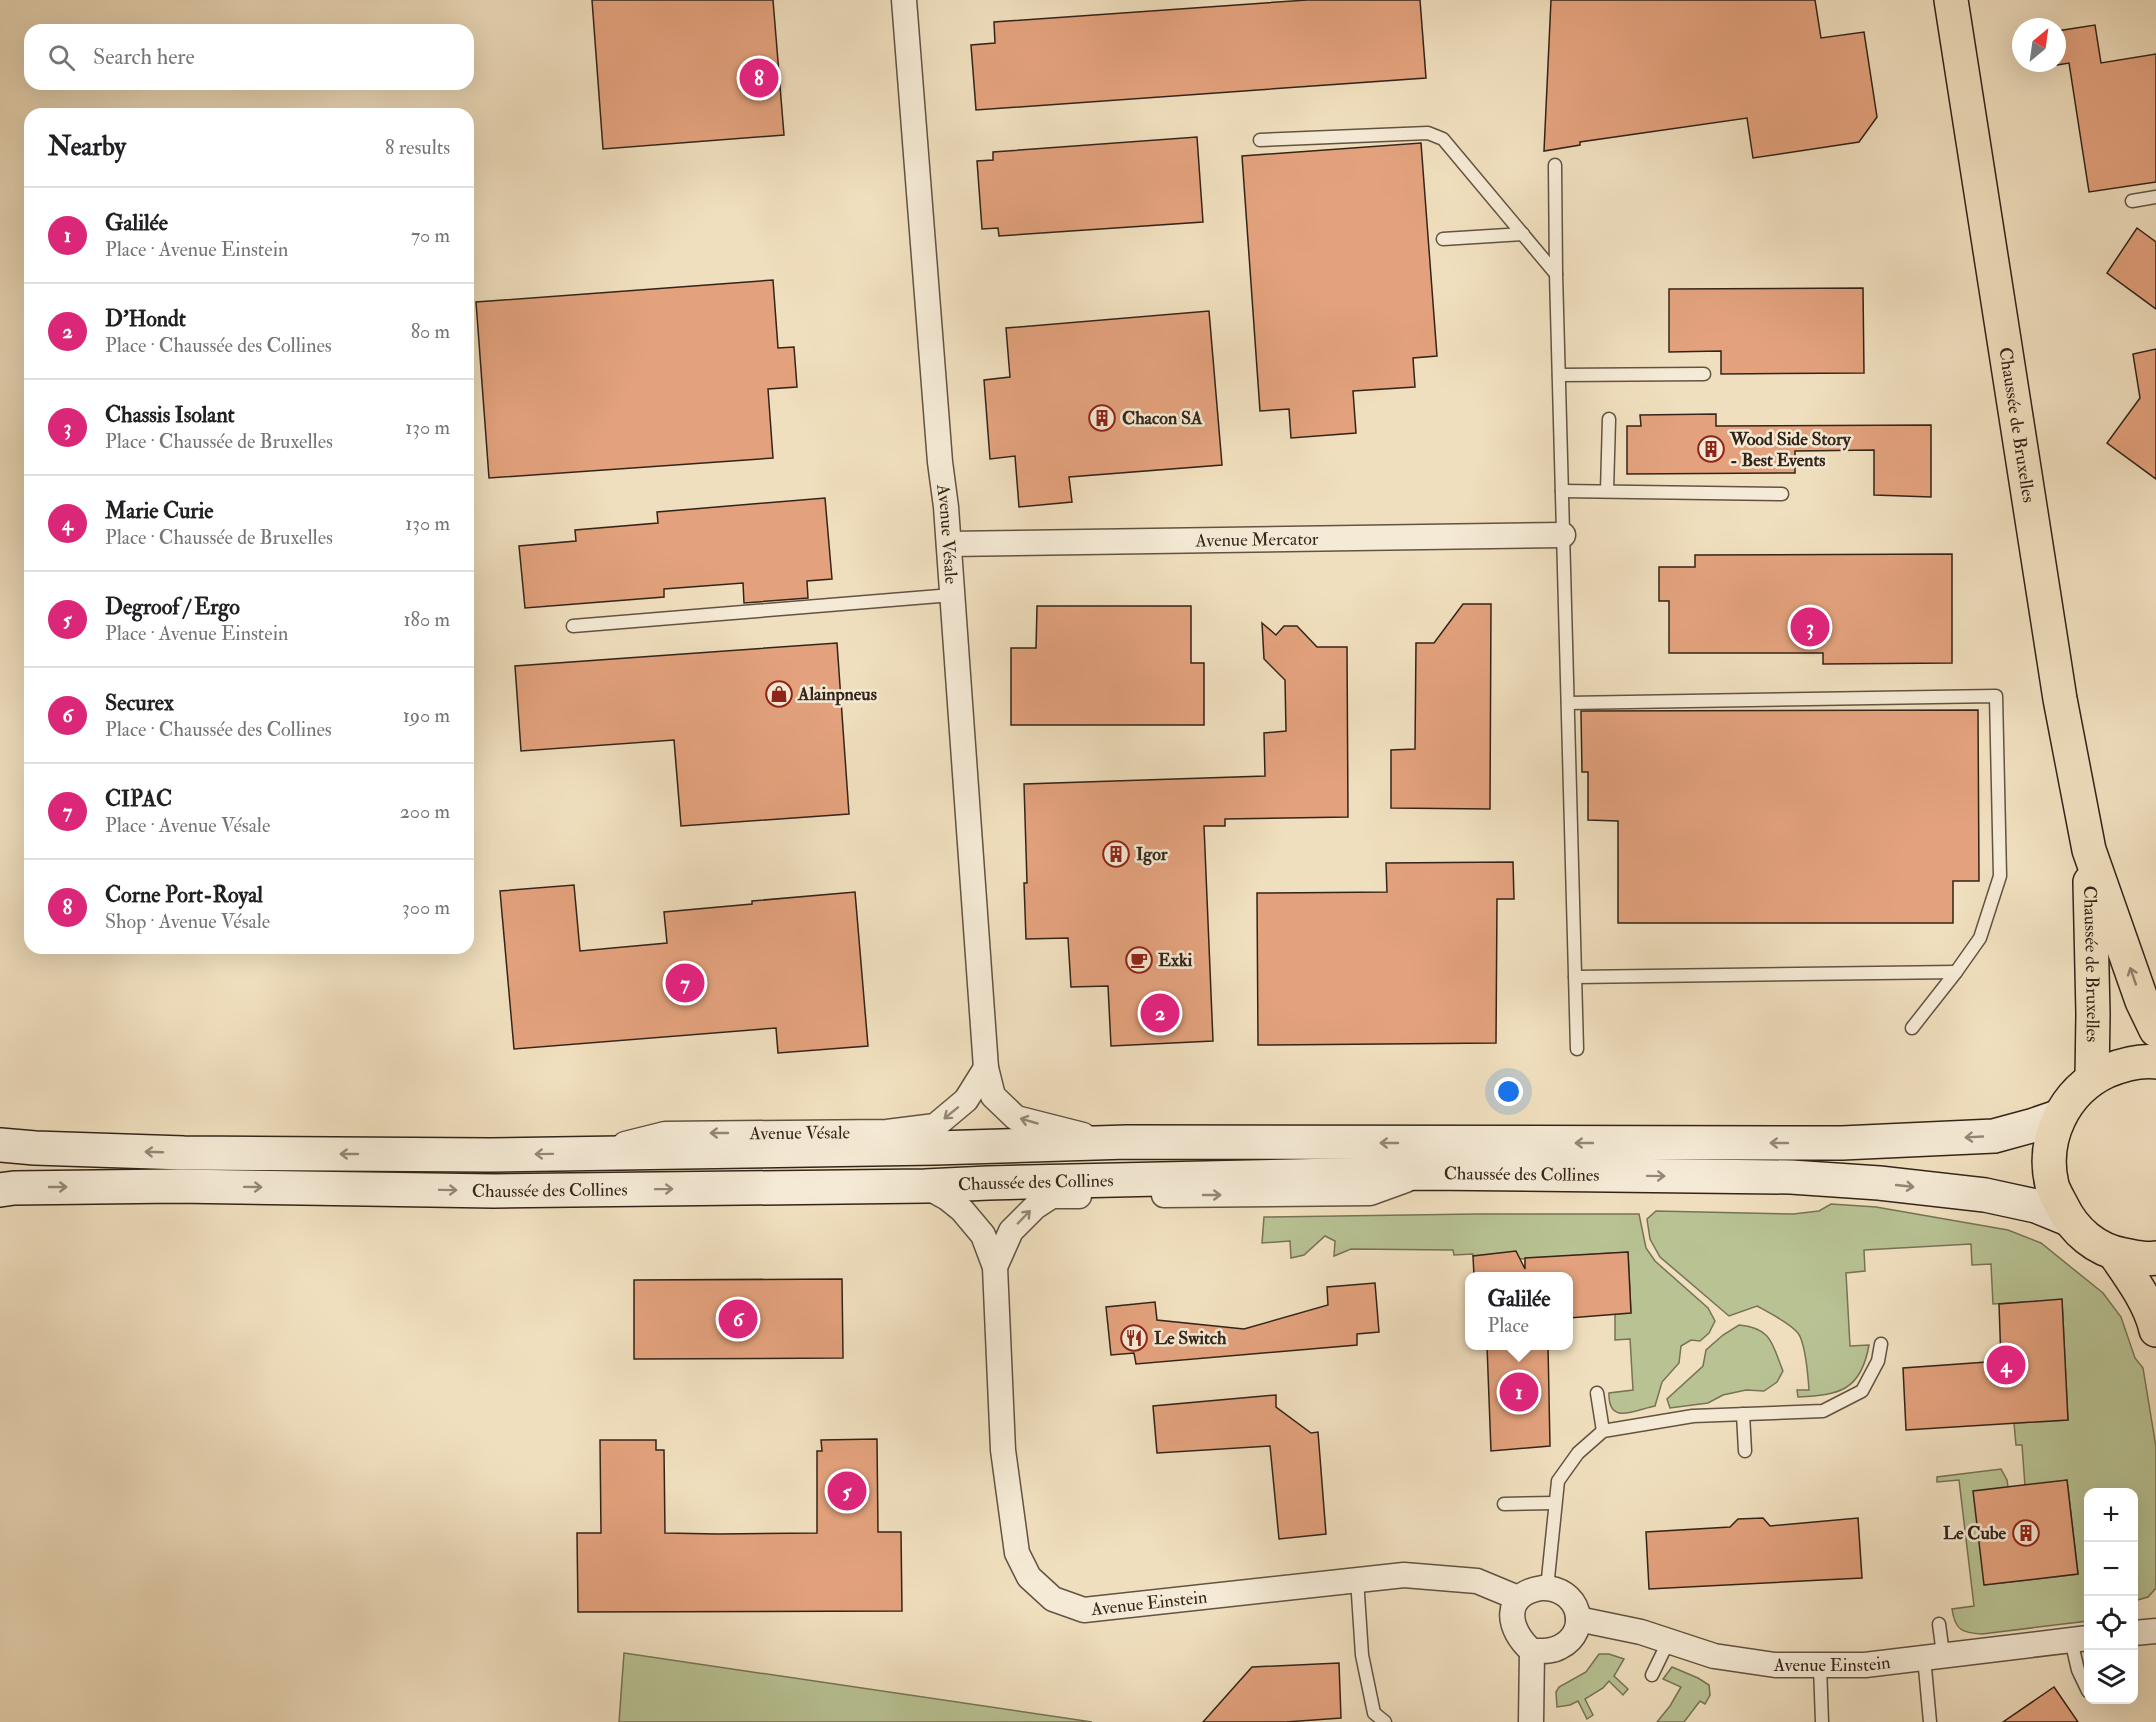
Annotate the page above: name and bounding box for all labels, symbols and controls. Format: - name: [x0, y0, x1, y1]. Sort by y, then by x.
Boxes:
- north arrow: [2012, 18, 2066, 72]
- search box: [24, 24, 474, 90]
- icon: search: [45, 41, 78, 74]
- text: Search here: [93, 43, 195, 71]
- pin: 8: [740, 56, 778, 100]
- text: Nearby: [48, 131, 126, 163]
- text: 8 results: [385, 135, 450, 160]
- text: Galilée: [105, 209, 168, 237]
- text: 1: [64, 223, 71, 248]
- text: 70 m: [411, 223, 450, 248]
- text: Place · Avenue Einstein: [105, 237, 288, 262]
- text: D'Hondt: [105, 305, 186, 333]
- text: 2: [62, 319, 73, 344]
- text: 80 m: [411, 319, 450, 344]
- text: Place · Chaussée des Collines: [105, 333, 332, 358]
- street label: Chaussée de Bruxelles: [1994, 346, 2041, 504]
- text: Chassis Isolant: [105, 401, 235, 429]
- building icon: Chacon SA: [1087, 403, 1117, 433]
- place label: Chacon SA: [1122, 407, 1203, 430]
- text: 3: [64, 415, 71, 440]
- text: 130 m: [405, 415, 450, 440]
- place label: Wood Side Story - Best Events: [1729, 428, 1852, 472]
- text: Place · Chaussée de Bruxelles: [105, 429, 333, 454]
- building icon: Wood Side Story - Best Events: [1696, 434, 1726, 464]
- street label: Avenue Vésale: [931, 482, 963, 585]
- text: Marie Curie: [105, 497, 213, 525]
- text: 4: [62, 511, 73, 536]
- text: 130 m: [405, 511, 450, 536]
- text: Place · Chaussée de Bruxelles: [105, 525, 333, 550]
- street label: Avenue Mercator: [1194, 527, 1319, 552]
- text: Degroof / Ergo: [105, 593, 240, 621]
- pin: 3: [1790, 604, 1830, 650]
- text: 5: [63, 607, 72, 632]
- text: 180 m: [403, 607, 450, 632]
- text: Place · Avenue Einstein: [105, 621, 288, 646]
- shop icon: Alainpneus: [764, 679, 794, 709]
- place label: Alainpneus: [797, 683, 877, 706]
- text: Securex: [105, 689, 174, 717]
- text: 6: [62, 703, 73, 728]
- text: 190 m: [403, 703, 450, 728]
- text: Place · Chaussée des Collines: [105, 717, 332, 742]
- text: CIPAC: [105, 785, 172, 813]
- text: 7: [63, 799, 72, 824]
- text: 200 m: [400, 799, 450, 824]
- text: Place · Avenue Vésale: [105, 813, 270, 838]
- building icon: Igor: [1101, 839, 1131, 869]
- place label: Igor: [1136, 843, 1168, 866]
- text: Corne Port-Royal: [105, 881, 263, 909]
- street label: Chaussée de Bruxelles: [2079, 885, 2105, 1043]
- text: 8: [63, 895, 72, 920]
- text: 300 m: [402, 895, 450, 920]
- text: Shop · Avenue Vésale: [105, 909, 270, 934]
- cafe icon: Exki: [1124, 945, 1154, 975]
- place label: Exki: [1158, 949, 1193, 972]
- pin: 7: [666, 960, 704, 1006]
- one-way arrow: [2127, 967, 2138, 986]
- pin: 2: [1140, 990, 1180, 1036]
- your location: [1494, 1077, 1523, 1106]
- one-way arrow: [943, 1107, 959, 1120]
- one-way arrow: [1020, 1115, 1039, 1126]
- street label: Avenue Vésale: [748, 1121, 851, 1145]
- one-way arrow: [709, 1127, 729, 1139]
- one-way arrow: [1965, 1132, 1985, 1143]
- one-way arrow: [1380, 1137, 1400, 1148]
- one-way arrow: [1575, 1137, 1595, 1149]
- one-way arrow: [1770, 1137, 1790, 1149]
- one-way arrow: [144, 1146, 164, 1158]
- one-way arrow: [339, 1148, 359, 1160]
- one-way arrow: [534, 1149, 554, 1160]
- street label: Chaussée des Collines: [1444, 1162, 1600, 1186]
- street label: Chaussée des Collines: [957, 1169, 1114, 1196]
- one-way arrow: [1645, 1170, 1665, 1182]
- street label: Chaussée des Collines: [472, 1178, 628, 1203]
- one-way arrow: [1894, 1180, 1914, 1191]
- one-way arrow: [48, 1181, 68, 1193]
- one-way arrow: [243, 1181, 263, 1193]
- one-way arrow: [654, 1183, 674, 1195]
- one-way arrow: [438, 1184, 458, 1196]
- one-way arrow: [1201, 1189, 1221, 1201]
- one-way arrow: [1017, 1210, 1032, 1225]
- popup: [1465, 1272, 1573, 1350]
- text: Galilée: [1488, 1285, 1550, 1313]
- pin: 6: [718, 1296, 758, 1342]
- text: Place: [1488, 1313, 1529, 1338]
- restaurant icon: Le Switch: [1119, 1323, 1149, 1353]
- place label: Le Switch: [1154, 1327, 1227, 1350]
- pin: 4: [1986, 1342, 2026, 1388]
- pin: 1: [1500, 1370, 1538, 1414]
- pin: 5: [828, 1468, 866, 1514]
- map controls: [2084, 1488, 2138, 1704]
- button: +: [2084, 1488, 2138, 1542]
- building icon: Le Cube: [2011, 1518, 2041, 1548]
- place label: Le Cube: [1943, 1522, 2006, 1545]
- button: −: [2084, 1542, 2138, 1596]
- street label: Avenue Einstein: [1089, 1585, 1208, 1621]
- button: locate: [2084, 1596, 2138, 1650]
- button: layers: [2084, 1650, 2138, 1704]
- street label: Avenue Einstein: [1773, 1651, 1892, 1677]

